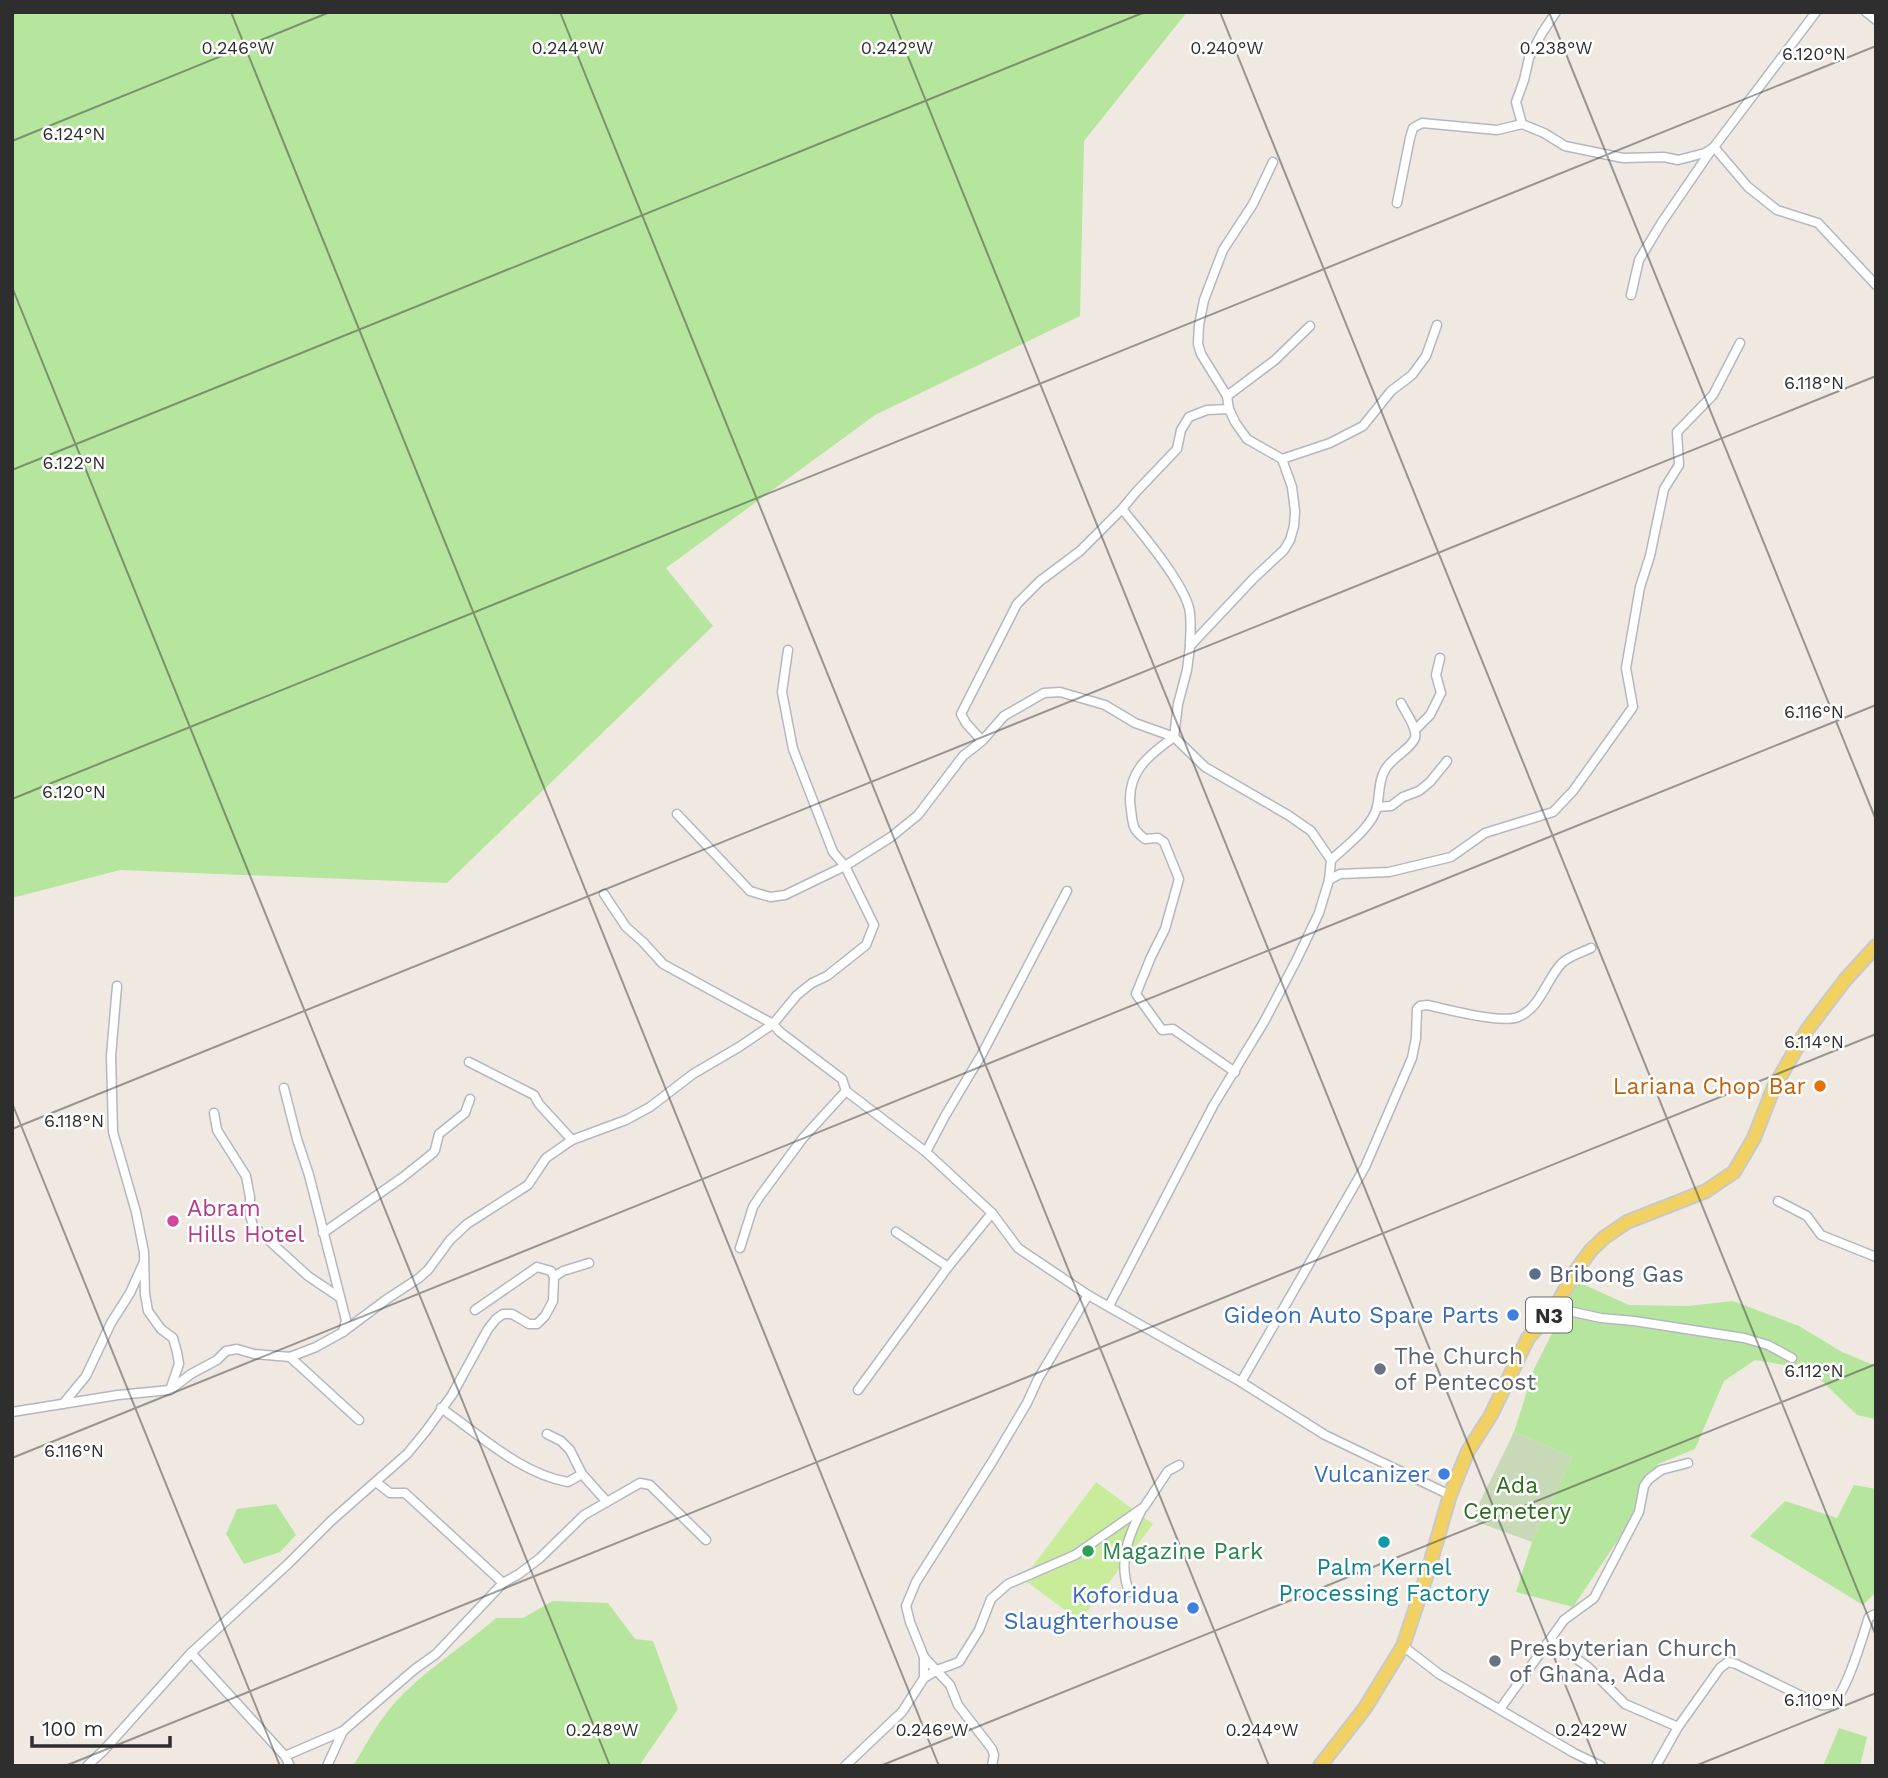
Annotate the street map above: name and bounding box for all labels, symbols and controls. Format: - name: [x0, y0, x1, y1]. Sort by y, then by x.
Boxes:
- text: 0.246°W: [201, 37, 275, 58]
- text: 0.244°W: [531, 37, 605, 58]
- text: 0.242°W: [861, 37, 933, 58]
- text: 0.240°W: [1190, 37, 1264, 58]
- text: 0.238°W: [1519, 37, 1593, 58]
- text: 6.120°N: [1782, 43, 1846, 64]
- text: 6.124°N: [42, 123, 106, 144]
- text: 6.118°N: [1784, 372, 1844, 393]
- text: 6.122°N: [42, 452, 106, 473]
- text: 6.116°N: [1784, 701, 1844, 722]
- text: 6.120°N: [42, 781, 106, 802]
- text: 6.114°N: [1784, 1031, 1844, 1052]
- place label: Lariana Chop Bar: [1613, 1073, 1806, 1100]
- marker: Lariana Chop Bar: [1812, 1078, 1828, 1094]
- text: 6.118°N: [44, 1110, 104, 1131]
- place label: Abram Hills Hotel: [187, 1195, 304, 1248]
- marker: Abram Hills Hotel: [165, 1213, 181, 1229]
- place label: Bribong Gas: [1549, 1261, 1684, 1288]
- marker: Bribong Gas: [1527, 1266, 1543, 1282]
- road number: N3: [1526, 1298, 1572, 1332]
- place label: Gideon Auto Spare Parts: [1223, 1302, 1499, 1329]
- marker: Gideon Auto Spare Parts: [1505, 1307, 1521, 1323]
- place label: The Church of Pentecost: [1394, 1343, 1536, 1396]
- text: 6.112°N: [1784, 1360, 1844, 1381]
- marker: The Church of Pentecost: [1372, 1361, 1388, 1377]
- text: 6.116°N: [44, 1440, 104, 1461]
- place label: Vulcanizer: [1314, 1461, 1430, 1488]
- marker: Vulcanizer: [1436, 1466, 1452, 1482]
- park label: Ada Cemetery: [1463, 1472, 1571, 1525]
- marker: Palm Kernel Processing Factory: [1376, 1534, 1392, 1550]
- place label: Magazine Park: [1102, 1538, 1263, 1565]
- marker: Magazine Park: [1080, 1543, 1096, 1559]
- place label: Palm Kernel Processing Factory: [1278, 1554, 1490, 1607]
- place label: Koforidua Slaughterhouse: [1004, 1582, 1179, 1635]
- marker: Koforidua Slaughterhouse: [1185, 1600, 1201, 1616]
- place label: Presbyterian Church of Ghana, Ada: [1509, 1635, 1737, 1688]
- marker: Presbyterian Church of Ghana, Ada: [1487, 1653, 1503, 1669]
- text: 6.110°N: [1784, 1689, 1844, 1710]
- scale bar: [32, 1704, 170, 1748]
- text: 100 m: [42, 1716, 104, 1741]
- text: 0.248°W: [565, 1719, 639, 1740]
- text: 0.246°W: [895, 1719, 969, 1740]
- text: 0.244°W: [1225, 1719, 1299, 1740]
- text: 0.242°W: [1555, 1719, 1627, 1740]

